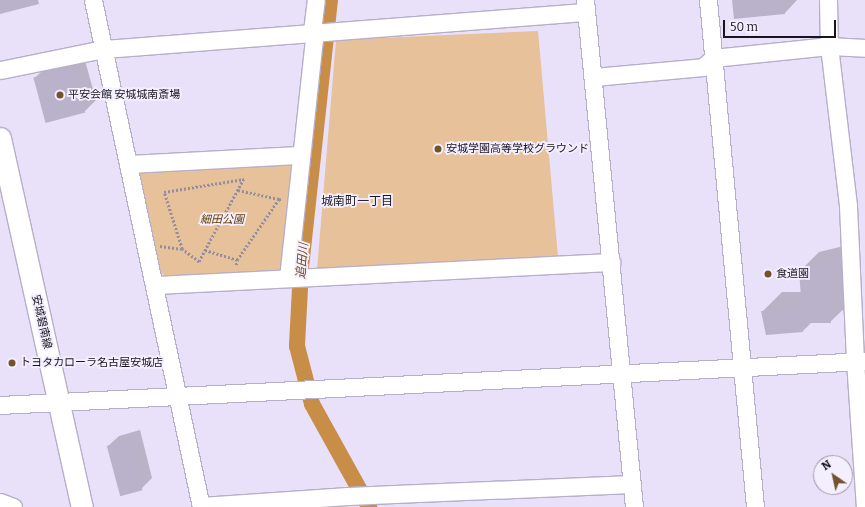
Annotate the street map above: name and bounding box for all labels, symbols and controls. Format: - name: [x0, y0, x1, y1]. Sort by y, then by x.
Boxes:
- scale bar: [725, 12, 838, 38]
- text: 50 m: [730, 20, 758, 34]
- place label: 平安会館 安城城南斎場: [68, 88, 180, 102]
- marker: 平安会館 安城城南斎場: [55, 90, 65, 100]
- place label: 安城学園高等学校グラウンド: [446, 142, 589, 156]
- marker: 安城学園高等学校グラウンド: [433, 144, 443, 154]
- district label: 城南町一丁目: [321, 195, 393, 209]
- park label: 細田公園: [200, 213, 244, 227]
- water label: 追田川: [294, 242, 312, 280]
- place label: 食道園: [776, 267, 809, 281]
- marker: 食道園: [763, 269, 773, 279]
- street label: 安城碧南線: [28, 294, 54, 350]
- place label: トヨタカローラ名古屋安城店: [20, 356, 163, 370]
- marker: トヨタカローラ名古屋安城店: [7, 358, 17, 368]
- north arrow: [813, 455, 853, 495]
- text: N: [819, 458, 834, 473]

